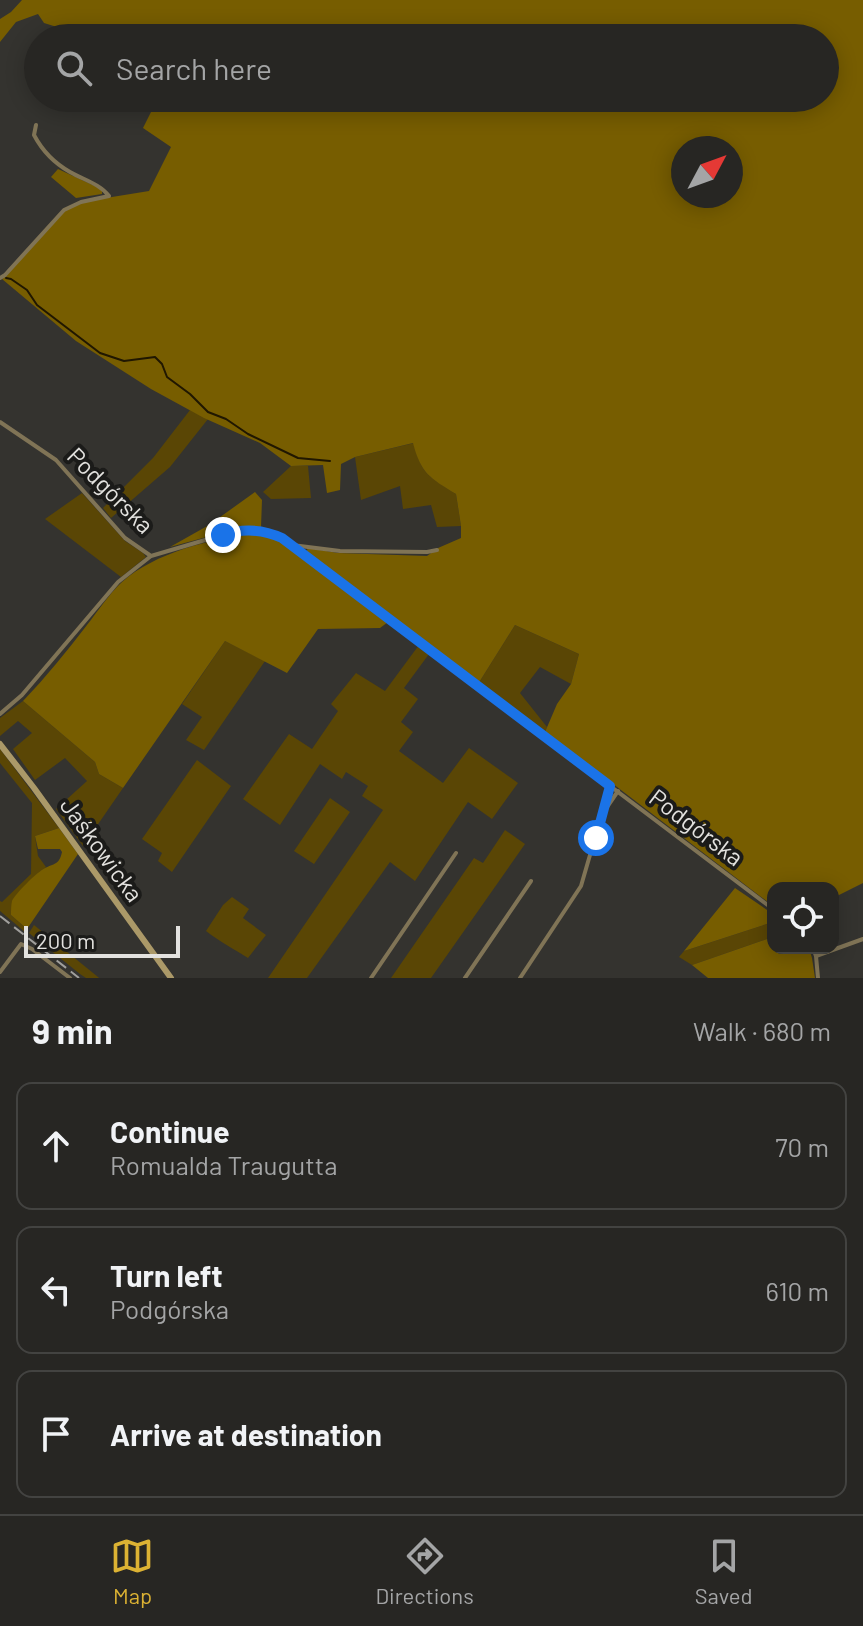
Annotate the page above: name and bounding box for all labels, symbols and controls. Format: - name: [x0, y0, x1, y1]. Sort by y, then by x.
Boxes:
- search box: [24, 24, 839, 112]
- icon: search: [52, 46, 96, 90]
- text: Search here: [116, 50, 272, 86]
- north arrow: [671, 136, 743, 208]
- street label: Podgórska: [62, 441, 160, 539]
- route end: [205, 517, 241, 553]
- street label: Podgórska: [644, 782, 750, 871]
- street label: Jaśkowicka: [55, 791, 150, 907]
- route start: [578, 820, 614, 856]
- map controls: [767, 882, 839, 954]
- button: locate: [767, 882, 839, 954]
- scale bar: [24, 922, 180, 958]
- text: 200 m: [36, 927, 95, 953]
- text: 9 min: [32, 1010, 113, 1051]
- text: Walk · 680 m: [693, 1015, 831, 1046]
- text: Continue: [110, 1113, 230, 1149]
- icon: ahead: [34, 1124, 78, 1168]
- text: 70 m: [775, 1131, 829, 1162]
- text: Romualda Traugutta: [110, 1149, 338, 1180]
- text: Turn left: [110, 1257, 223, 1293]
- icon: left: [34, 1268, 78, 1312]
- text: 610 m: [766, 1275, 829, 1306]
- text: Podgórska: [110, 1293, 229, 1324]
- icon: arrive: [34, 1412, 78, 1456]
- text: Arrive at destination: [110, 1416, 382, 1452]
- tab: Map: [110, 1534, 154, 1608]
- tab: Directions: [375, 1534, 474, 1608]
- tab: Saved: [695, 1534, 752, 1608]

